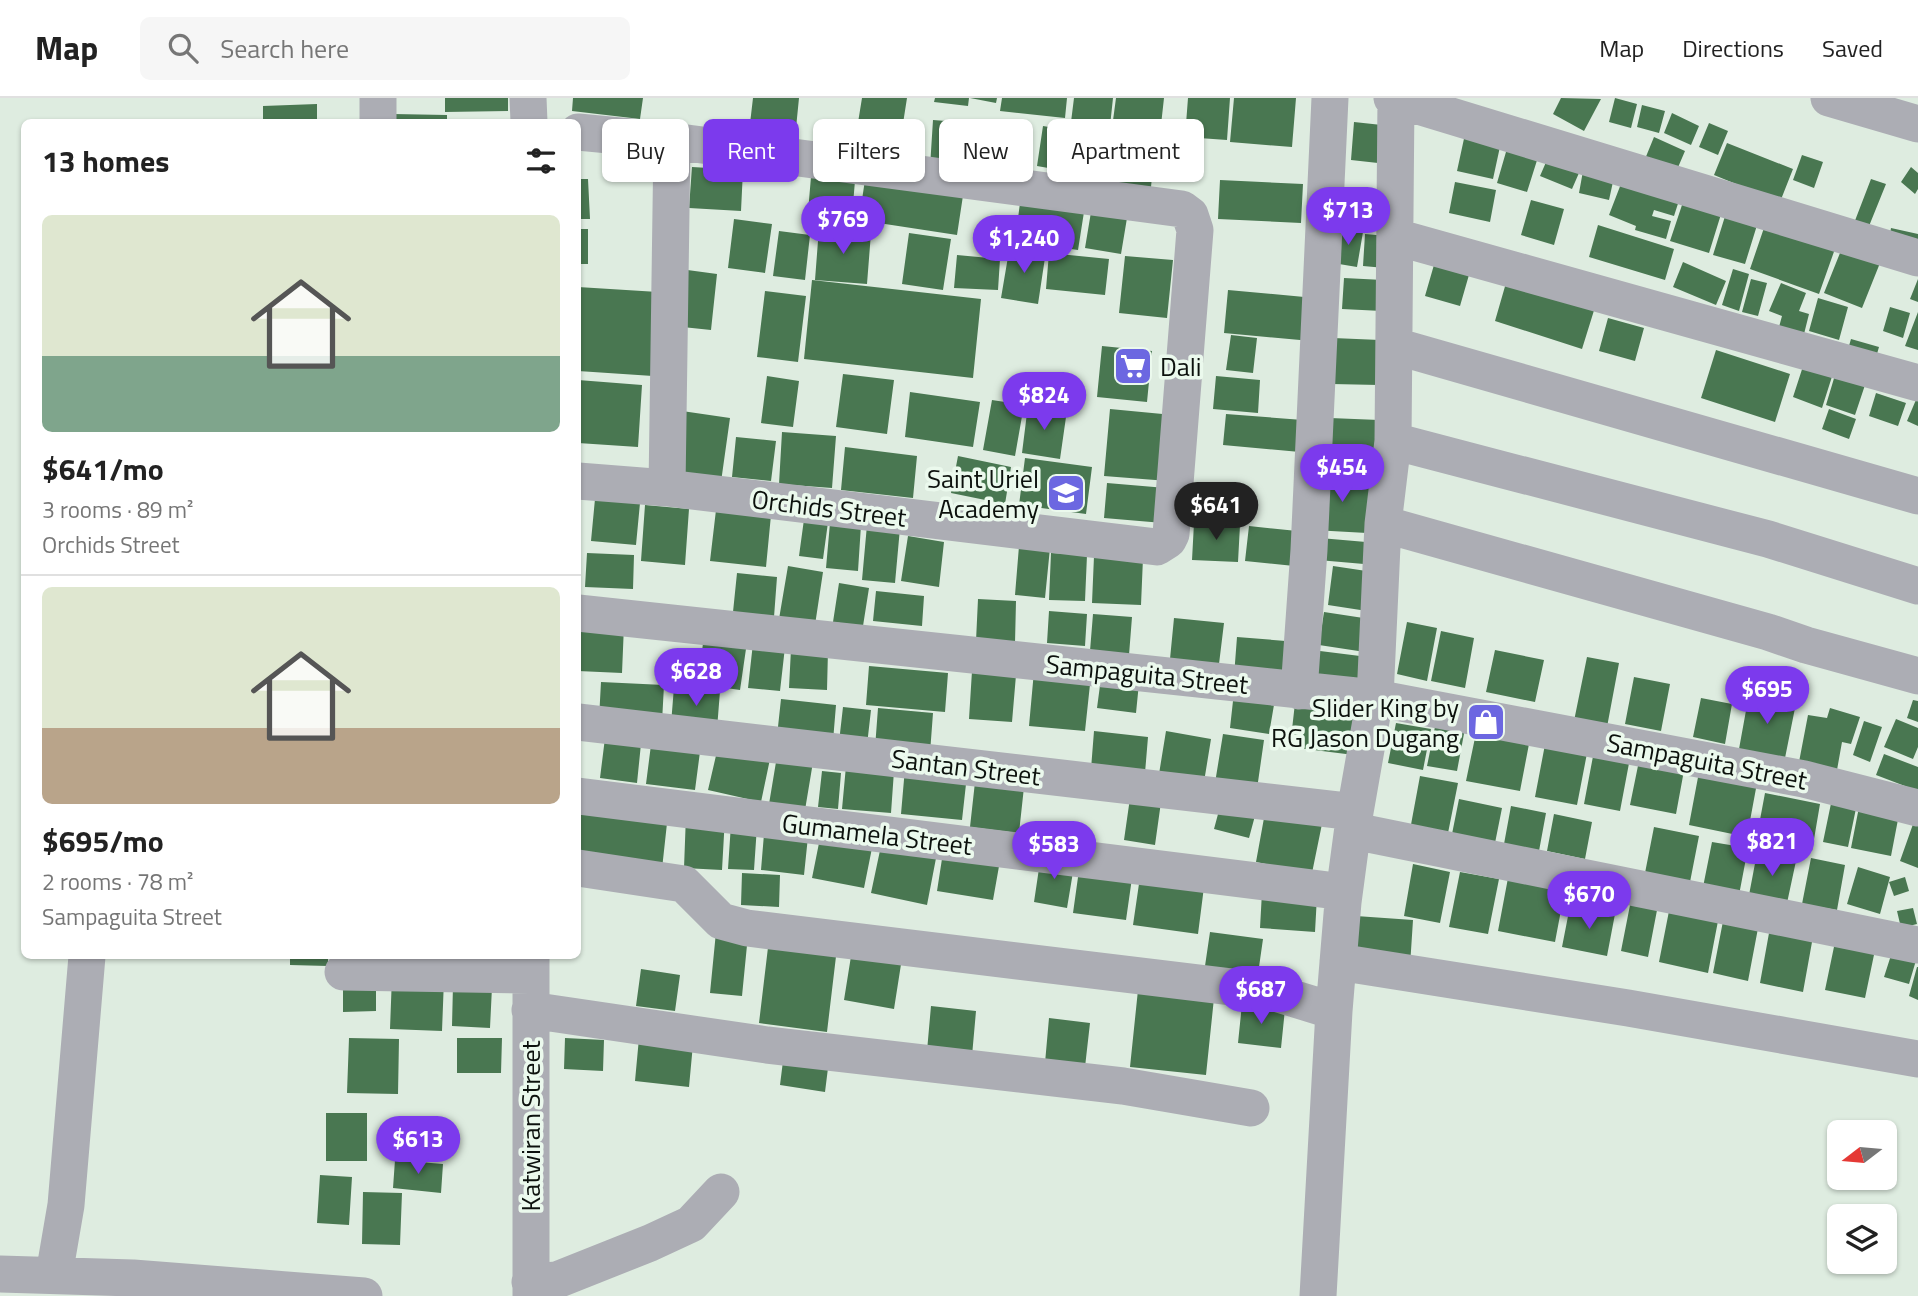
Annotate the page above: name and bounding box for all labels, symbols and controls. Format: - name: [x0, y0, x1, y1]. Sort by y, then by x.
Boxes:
- search box: [140, 17, 630, 80]
- text: Map: [35, 23, 98, 73]
- icon: search: [164, 29, 202, 67]
- text: Search here: [220, 29, 349, 68]
- text: Map: [1599, 30, 1644, 66]
- text: Directions: [1682, 30, 1784, 66]
- text: Saved: [1822, 30, 1883, 66]
- chip: Buy: [602, 119, 689, 182]
- chip: Rent: [703, 119, 799, 182]
- chip: Filters: [813, 119, 925, 182]
- chip: New: [939, 119, 1033, 182]
- chip: Apartment: [1047, 119, 1204, 182]
- text: 13 homes: [42, 138, 169, 184]
- icon: filters: [522, 142, 560, 180]
- pin: $713: [1307, 188, 1389, 247]
- text: $713: [1322, 192, 1374, 227]
- pin: $769: [802, 197, 884, 256]
- text: $769: [817, 201, 869, 236]
- pin: $1,240: [967, 216, 1081, 275]
- text: $1,240: [989, 220, 1059, 255]
- icon: home: [238, 261, 364, 387]
- supermarket icon: Dali: [1112, 345, 1154, 387]
- place label: Dali: [1160, 347, 1202, 386]
- pin: $824: [1003, 372, 1085, 432]
- text: $824: [1018, 377, 1070, 412]
- pin: $454: [1301, 444, 1383, 504]
- text: $641/mo: [42, 446, 164, 492]
- text: $454: [1316, 449, 1368, 484]
- place label: Saint Uriel Academy: [927, 459, 1039, 528]
- school or university icon: Saint Uriel Academy: [1045, 472, 1087, 514]
- street label: Orchids Street: [749, 479, 909, 537]
- pin: $641: [1175, 482, 1257, 542]
- text: $641: [1190, 487, 1242, 522]
- text: 3 rooms · 89 m²: [42, 492, 193, 527]
- text: Orchids Street: [42, 527, 180, 562]
- icon: home: [238, 633, 364, 759]
- street label: Sampaguita Street: [1044, 644, 1250, 704]
- pin: $628: [655, 648, 737, 708]
- text: $628: [670, 653, 722, 688]
- pin: $695: [1726, 666, 1808, 726]
- text: $695: [1741, 671, 1793, 706]
- place label: Slider King by RG Jason Dugang: [1271, 688, 1459, 757]
- shop icon: Slider King by RG Jason Dugang: [1465, 701, 1507, 743]
- street label: Sampaguita Street: [1603, 722, 1811, 800]
- street label: Santan Street: [889, 739, 1043, 795]
- street label: Gumamela Street: [780, 803, 974, 865]
- text: $695/mo: [42, 818, 164, 864]
- pin: $821: [1731, 818, 1813, 878]
- pin: $583: [1013, 822, 1095, 881]
- text: $821: [1746, 823, 1798, 858]
- text: $583: [1028, 826, 1080, 861]
- text: 2 rooms · 78 m²: [42, 864, 193, 899]
- pin: $670: [1548, 872, 1630, 931]
- text: $670: [1563, 876, 1615, 911]
- text: Sampaguita Street: [42, 899, 222, 934]
- pin: $687: [1220, 967, 1302, 1026]
- text: $687: [1235, 971, 1287, 1006]
- street label: Katwiran Street: [511, 1040, 550, 1212]
- pin: $613: [377, 1116, 459, 1176]
- north arrow: [1827, 1120, 1897, 1190]
- map controls: [1827, 1120, 1897, 1274]
- text: $613: [392, 1121, 444, 1156]
- button: layers: [1827, 1204, 1897, 1274]

